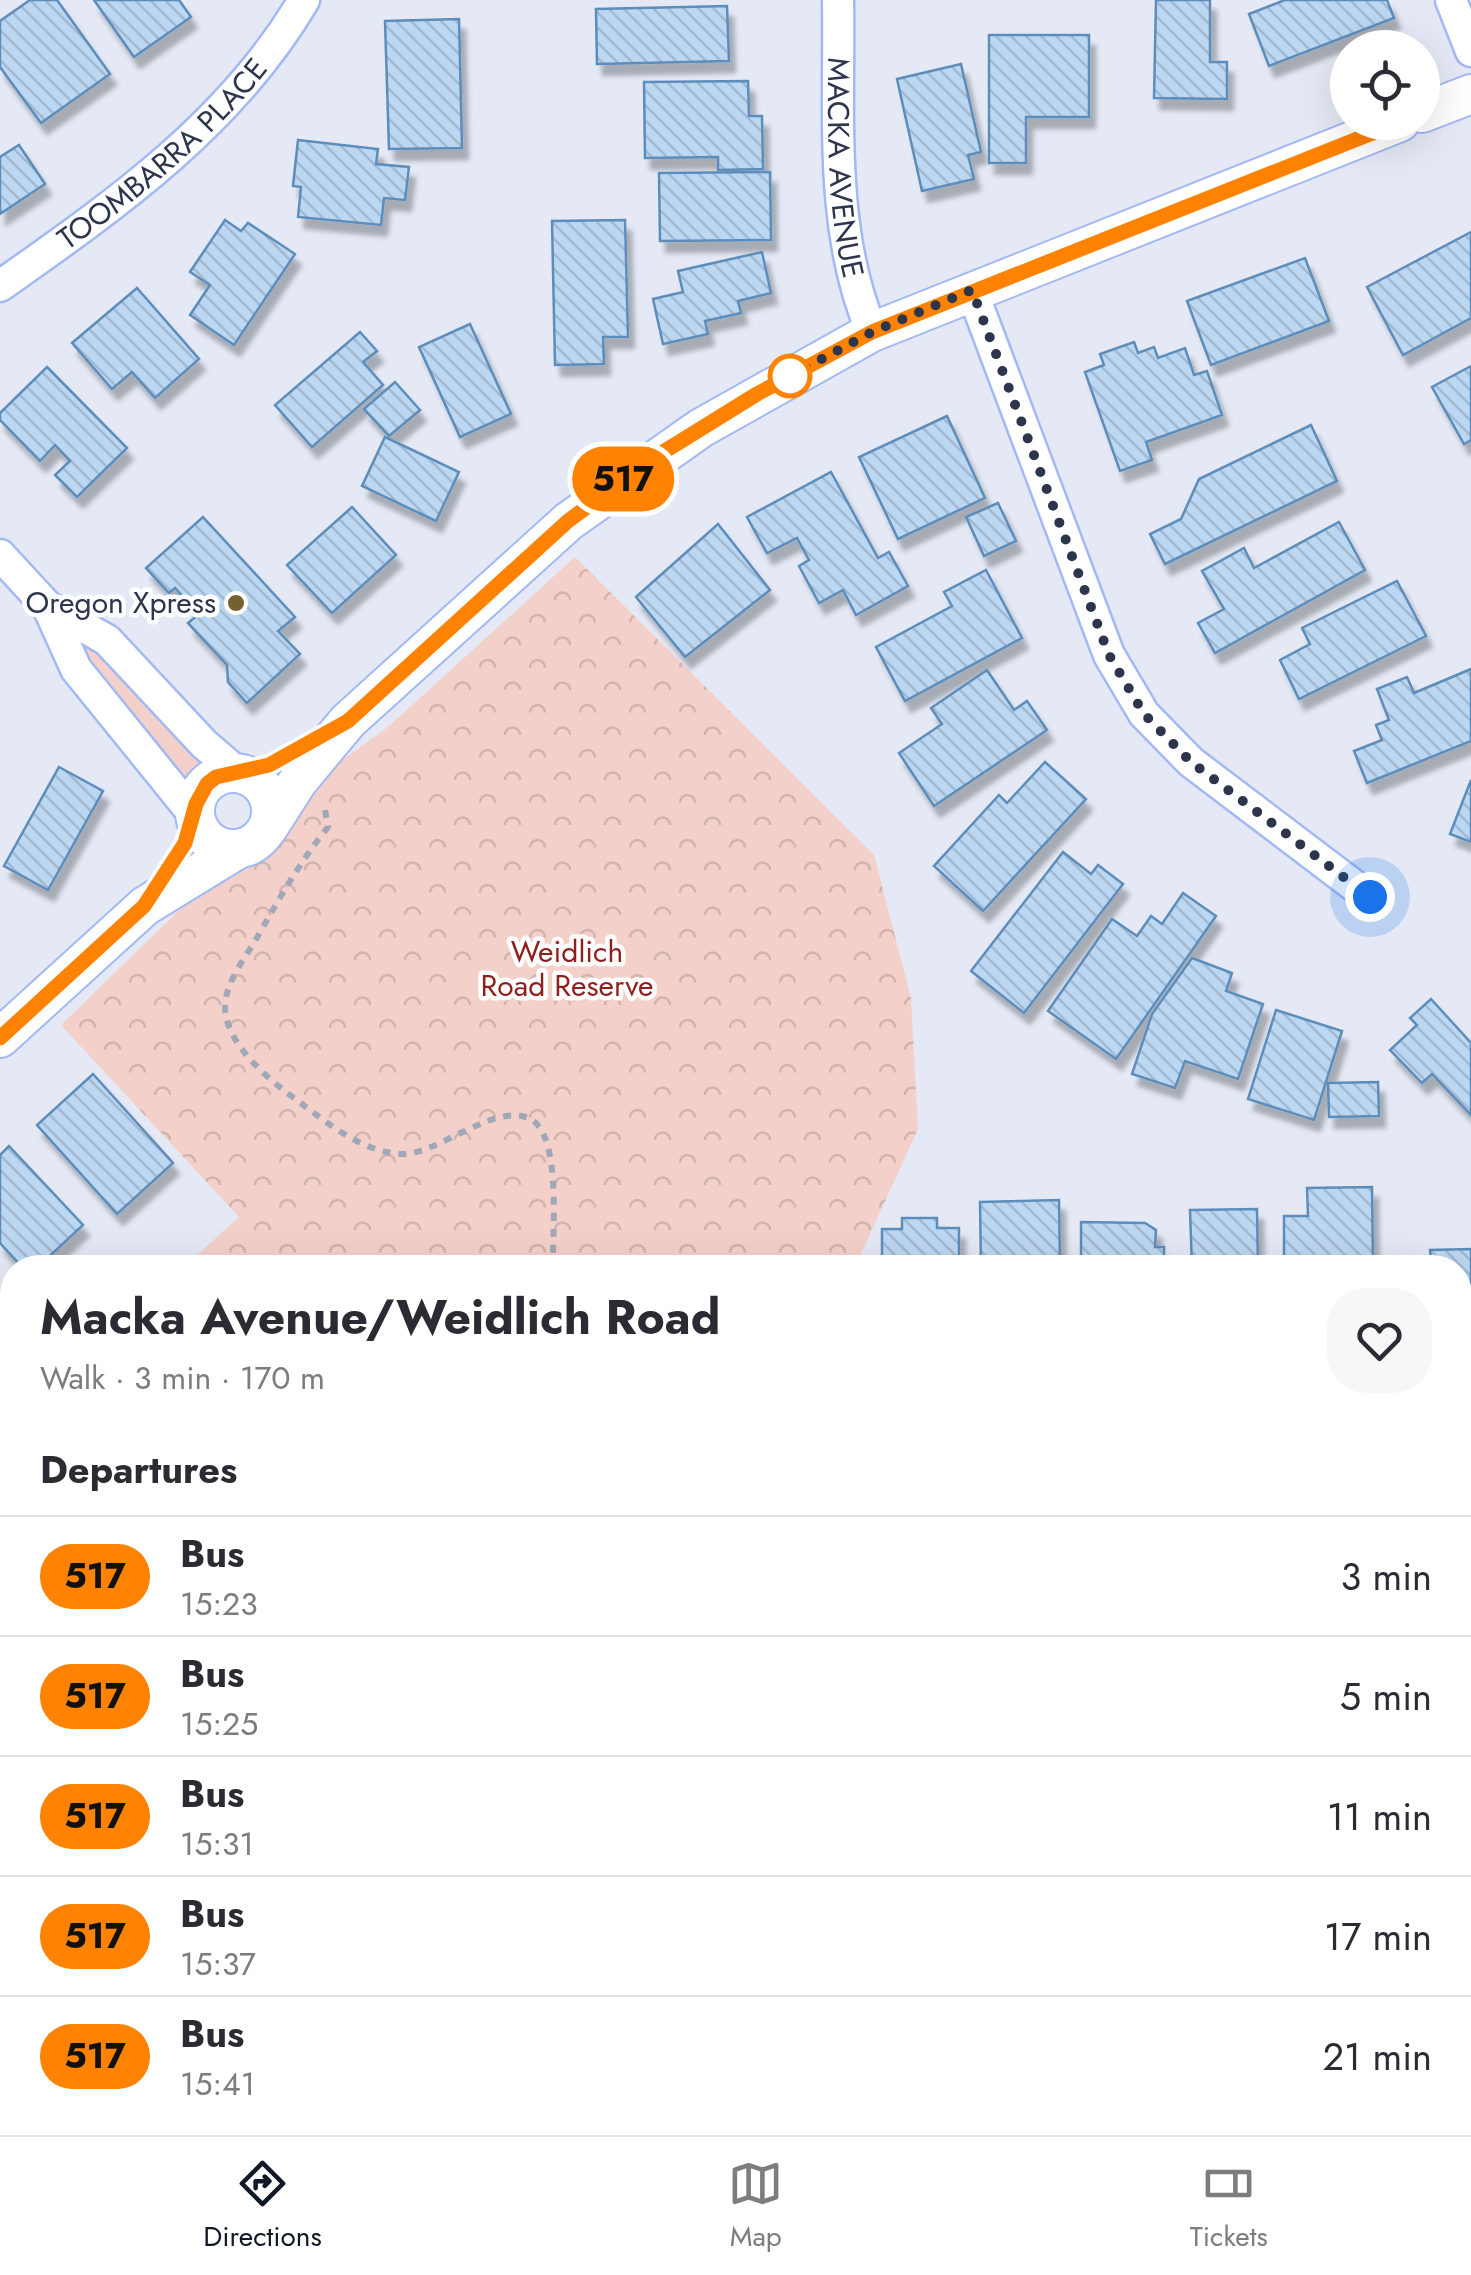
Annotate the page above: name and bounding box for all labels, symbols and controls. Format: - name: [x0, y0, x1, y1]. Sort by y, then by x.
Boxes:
- map controls: [1330, 30, 1440, 140]
- button: locate: [1330, 30, 1440, 140]
- street label: TOOMBARRA PLACE: [48, 49, 277, 259]
- street label: MACKA AVENUE: [817, 57, 875, 282]
- unlabelled marker: [769, 355, 811, 397]
- line badge: 517: [566, 446, 680, 512]
- text: 517: [592, 454, 654, 504]
- place label: Oregon Xpress: [26, 581, 216, 624]
- marker: Oregon Xpress: [225, 592, 247, 614]
- your location: [1345, 872, 1395, 922]
- park label: Weidlich Road Reserve: [481, 930, 653, 1007]
- text: Macka Avenue/Weidlich Road: [40, 1283, 720, 1352]
- button: heart: [1327, 1288, 1432, 1393]
- text: Walk · 3 min · 170 m: [40, 1355, 325, 1401]
- text: Departures: [40, 1442, 237, 1497]
- text: Bus: [180, 1526, 244, 1581]
- text: 3 min: [1340, 1549, 1432, 1604]
- text: 517: [64, 1551, 126, 1601]
- text: 15:23: [180, 1581, 258, 1627]
- text: Bus: [180, 1646, 244, 1701]
- text: 5 min: [1340, 1669, 1432, 1724]
- text: 517: [64, 1671, 126, 1721]
- text: 15:25: [180, 1701, 258, 1747]
- text: Bus: [180, 1766, 244, 1821]
- text: 11 min: [1327, 1789, 1432, 1844]
- text: 517: [64, 1791, 126, 1841]
- text: 15:31: [180, 1821, 254, 1867]
- text: Bus: [180, 1886, 244, 1941]
- text: 17 min: [1324, 1909, 1432, 1964]
- text: 517: [64, 1911, 126, 1961]
- text: 15:37: [180, 1941, 256, 1987]
- text: Bus: [180, 2006, 244, 2061]
- text: 21 min: [1322, 2029, 1432, 2084]
- text: 517: [64, 2031, 126, 2081]
- text: 15:41: [180, 2061, 255, 2107]
- tab: Directions: [203, 2156, 322, 2257]
- tab: Map: [728, 2156, 783, 2257]
- tab: Tickets: [1190, 2156, 1268, 2257]

